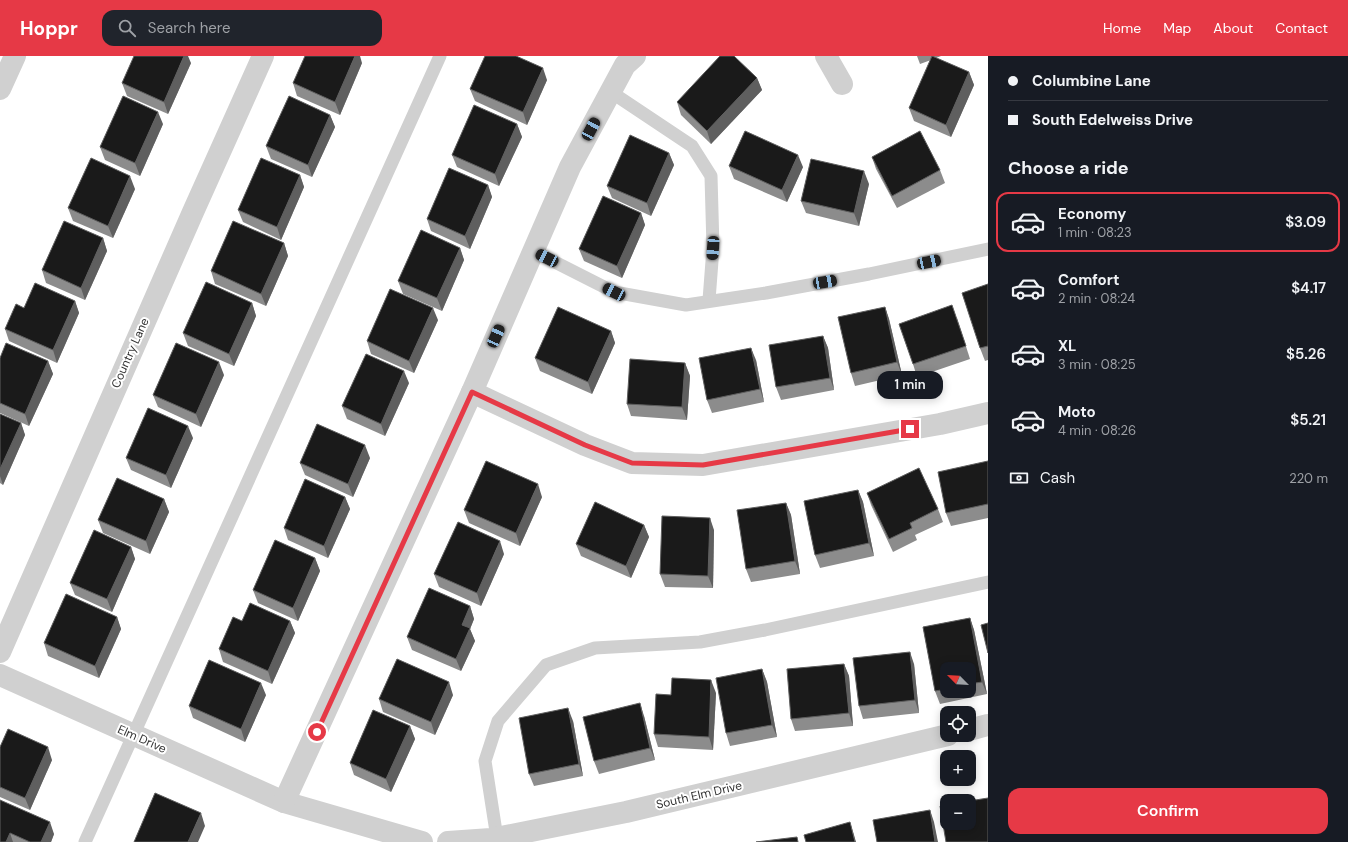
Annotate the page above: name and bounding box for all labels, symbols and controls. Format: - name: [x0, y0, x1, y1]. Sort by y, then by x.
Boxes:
- search box: [102, 10, 382, 46]
- text: Hoppr: [20, 16, 78, 41]
- icon: search: [116, 17, 138, 39]
- text: Search here: [148, 18, 231, 38]
- text: Home: [1103, 19, 1141, 37]
- text: Map: [1163, 19, 1191, 37]
- text: About: [1213, 19, 1253, 37]
- text: Contact: [1275, 19, 1328, 37]
- text: Columbine Lane: [1032, 71, 1151, 91]
- text: South Edelweiss Drive: [1032, 110, 1193, 130]
- car: [580, 116, 602, 142]
- text: Choose a ride: [1008, 156, 1129, 180]
- icon: car: [1010, 204, 1046, 240]
- text: Economy: [1058, 204, 1126, 224]
- text: $3.09: [1285, 212, 1326, 232]
- text: 1 min · 08:23: [1058, 224, 1132, 241]
- car: [706, 236, 720, 260]
- car: [534, 247, 560, 269]
- car: [916, 254, 942, 270]
- icon: car: [1010, 270, 1046, 306]
- text: Comfort: [1058, 270, 1119, 290]
- car: [812, 274, 838, 290]
- text: $4.17: [1291, 278, 1326, 298]
- car: [601, 281, 627, 303]
- text: 2 min · 08:24: [1058, 290, 1135, 307]
- street label: Country Lane: [107, 315, 153, 391]
- car: [486, 323, 506, 349]
- icon: car: [1010, 336, 1046, 372]
- text: XL: [1058, 336, 1076, 356]
- text: $5.26: [1286, 344, 1326, 364]
- text: 3 min · 08:25: [1058, 356, 1136, 373]
- callout: 1 min: [877, 371, 943, 399]
- text: 1 min: [894, 376, 926, 393]
- icon: car: [1010, 402, 1046, 438]
- text: Moto: [1058, 402, 1096, 422]
- text: $5.21: [1290, 410, 1326, 430]
- route end: [901, 420, 919, 438]
- text: 4 min · 08:26: [1058, 422, 1136, 439]
- icon: cash: [1008, 467, 1030, 489]
- text: Cash: [1040, 468, 1075, 488]
- text: 220 m: [1289, 470, 1328, 487]
- north arrow: [940, 662, 976, 698]
- map controls: [940, 662, 976, 830]
- button: locate: [940, 706, 976, 742]
- street label: Elm Drive: [115, 721, 169, 757]
- route start: [308, 723, 326, 741]
- button: +: [940, 750, 976, 786]
- street label: South Elm Drive: [655, 777, 744, 813]
- button: Confirm: [1008, 788, 1328, 834]
- button: −: [940, 794, 976, 830]

